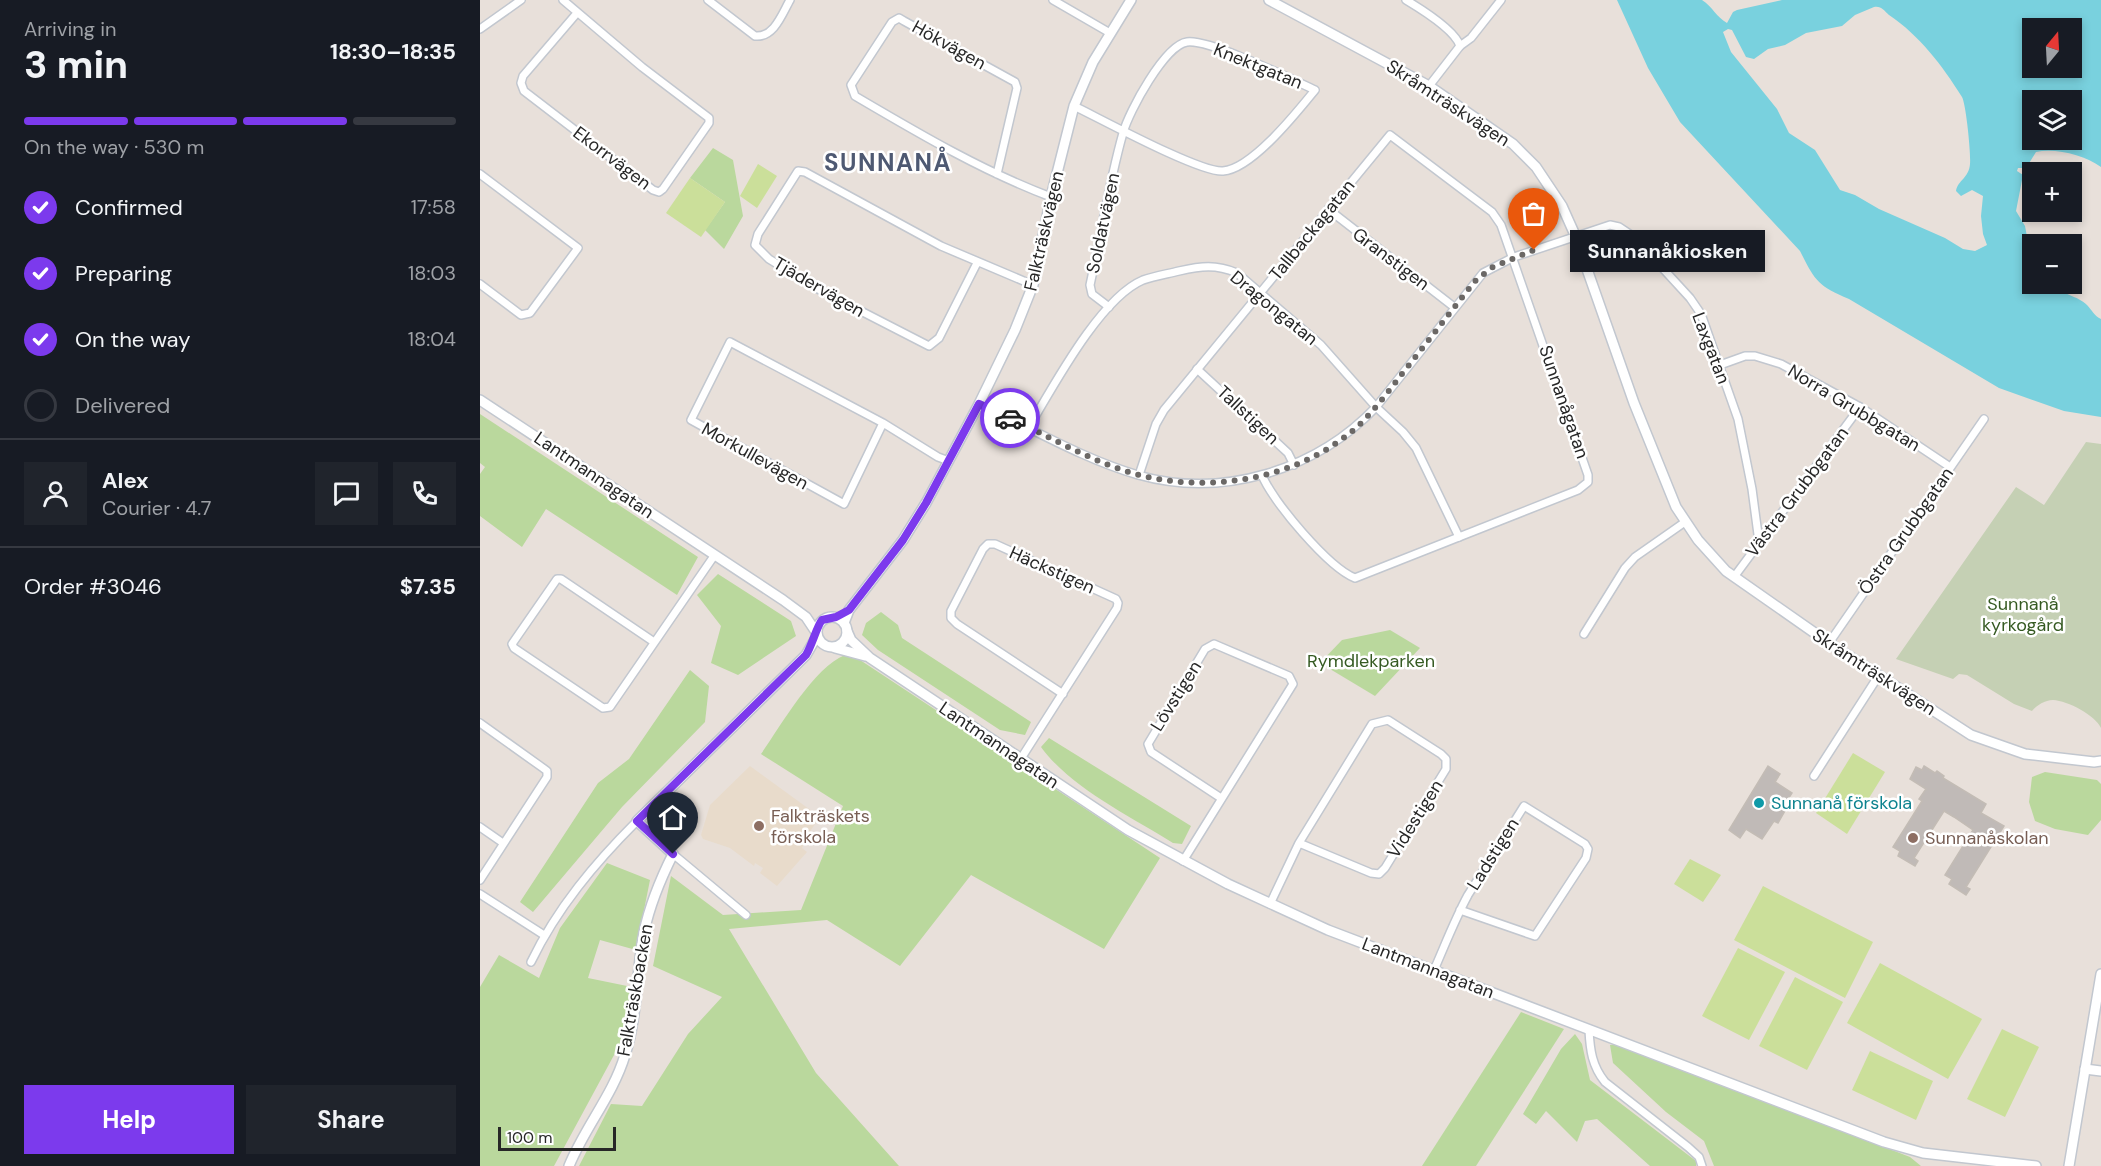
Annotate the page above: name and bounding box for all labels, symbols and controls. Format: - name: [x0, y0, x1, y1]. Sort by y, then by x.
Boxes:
- street label: Hökvägen: [908, 15, 990, 75]
- text: Arriving in: [24, 16, 116, 42]
- north arrow: [2022, 18, 2082, 78]
- map controls: [2022, 18, 2082, 294]
- text: 18:30–18:35: [330, 37, 456, 66]
- street label: Knektgatan: [1210, 37, 1306, 95]
- text: 3 min: [24, 39, 128, 90]
- street label: Skråmträskvägen: [1382, 54, 1514, 152]
- button: layers: [2022, 90, 2082, 150]
- street label: Ekorrvägen: [568, 121, 656, 195]
- text: On the way · 530 m: [24, 134, 204, 160]
- district label: SUNNANÅ: [824, 146, 952, 178]
- button: +: [2022, 162, 2082, 222]
- street label: Falkträskvägen: [1019, 169, 1069, 293]
- street label: Soldatvägen: [1081, 171, 1125, 275]
- street label: Tallbackagatan: [1264, 174, 1360, 286]
- pin: [1508, 188, 1559, 250]
- icon: check: [24, 191, 57, 224]
- text: Confirmed: [75, 193, 183, 222]
- text: 17:58: [411, 194, 456, 220]
- icon: bag: [1517, 197, 1550, 230]
- street label: Granstigen: [1348, 222, 1434, 296]
- callout: Sunnanåkiosken: [1570, 229, 1765, 271]
- button: −: [2022, 234, 2082, 294]
- text: Sunnanåkiosken: [1588, 238, 1747, 264]
- street label: Tjädervägen: [769, 251, 869, 323]
- icon: check: [24, 257, 57, 290]
- text: Preparing: [75, 259, 172, 288]
- text: 18:03: [408, 260, 456, 286]
- street label: Dragongatan: [1225, 265, 1323, 351]
- street label: Laxgatan: [1686, 309, 1736, 387]
- icon: check: [24, 323, 57, 356]
- text: On the way: [75, 325, 190, 354]
- text: 18:04: [408, 326, 456, 352]
- street label: Sunnanågatan: [1533, 342, 1595, 462]
- street label: Norra Grubbgatan: [1783, 359, 1925, 457]
- street label: Tallstigen: [1212, 380, 1284, 450]
- courier: [980, 388, 1040, 448]
- text: Delivered: [75, 391, 170, 420]
- icon: car: [994, 402, 1027, 435]
- street label: Morkullevägen: [697, 417, 813, 495]
- street label: Västra Grubbgatan: [1740, 422, 1854, 562]
- street label: Lantmannagatan: [529, 426, 659, 524]
- button: person: [24, 462, 87, 525]
- button: chat: [315, 462, 378, 525]
- button: phone: [393, 462, 456, 525]
- street label: Östra Grubbgatan: [1853, 463, 1959, 599]
- text: Alex: [102, 466, 149, 495]
- text: Courier · 4.7: [102, 495, 211, 521]
- street label: Häckstigen: [1005, 540, 1099, 600]
- text: Order #3046: [24, 572, 162, 601]
- text: $7.35: [400, 572, 456, 601]
- park label: Sunnanå kyrkogård: [1982, 592, 2064, 637]
- street label: Skråmträskvägen: [1808, 623, 1940, 721]
- park label: Rymdlekparken: [1307, 649, 1435, 673]
- street label: Lövstigen: [1145, 656, 1207, 736]
- street label: Lantmannagatan: [934, 696, 1064, 794]
- street label: Videstigen: [1381, 775, 1449, 863]
- place label: Sunnanå förskola: [1771, 791, 1912, 815]
- pin: [647, 792, 698, 854]
- marker: Sunnanå förskola: [1752, 796, 1766, 810]
- icon: home: [656, 801, 689, 834]
- place label: Falkträskets förskola: [771, 804, 870, 849]
- street label: Ladstigen: [1461, 813, 1525, 895]
- marker: Falkträskets förskola: [752, 819, 766, 833]
- place label: Sunnanåskolan: [1925, 826, 2049, 850]
- marker: Sunnanåskolan: [1906, 831, 1920, 845]
- street label: Falkträskbacken: [612, 922, 658, 1058]
- street label: Lantmannagatan: [1358, 932, 1498, 1004]
- button: Help: [24, 1085, 234, 1154]
- button: Share: [246, 1085, 456, 1154]
- scale bar: [498, 1124, 616, 1152]
- text: 100 m: [507, 1127, 552, 1148]

